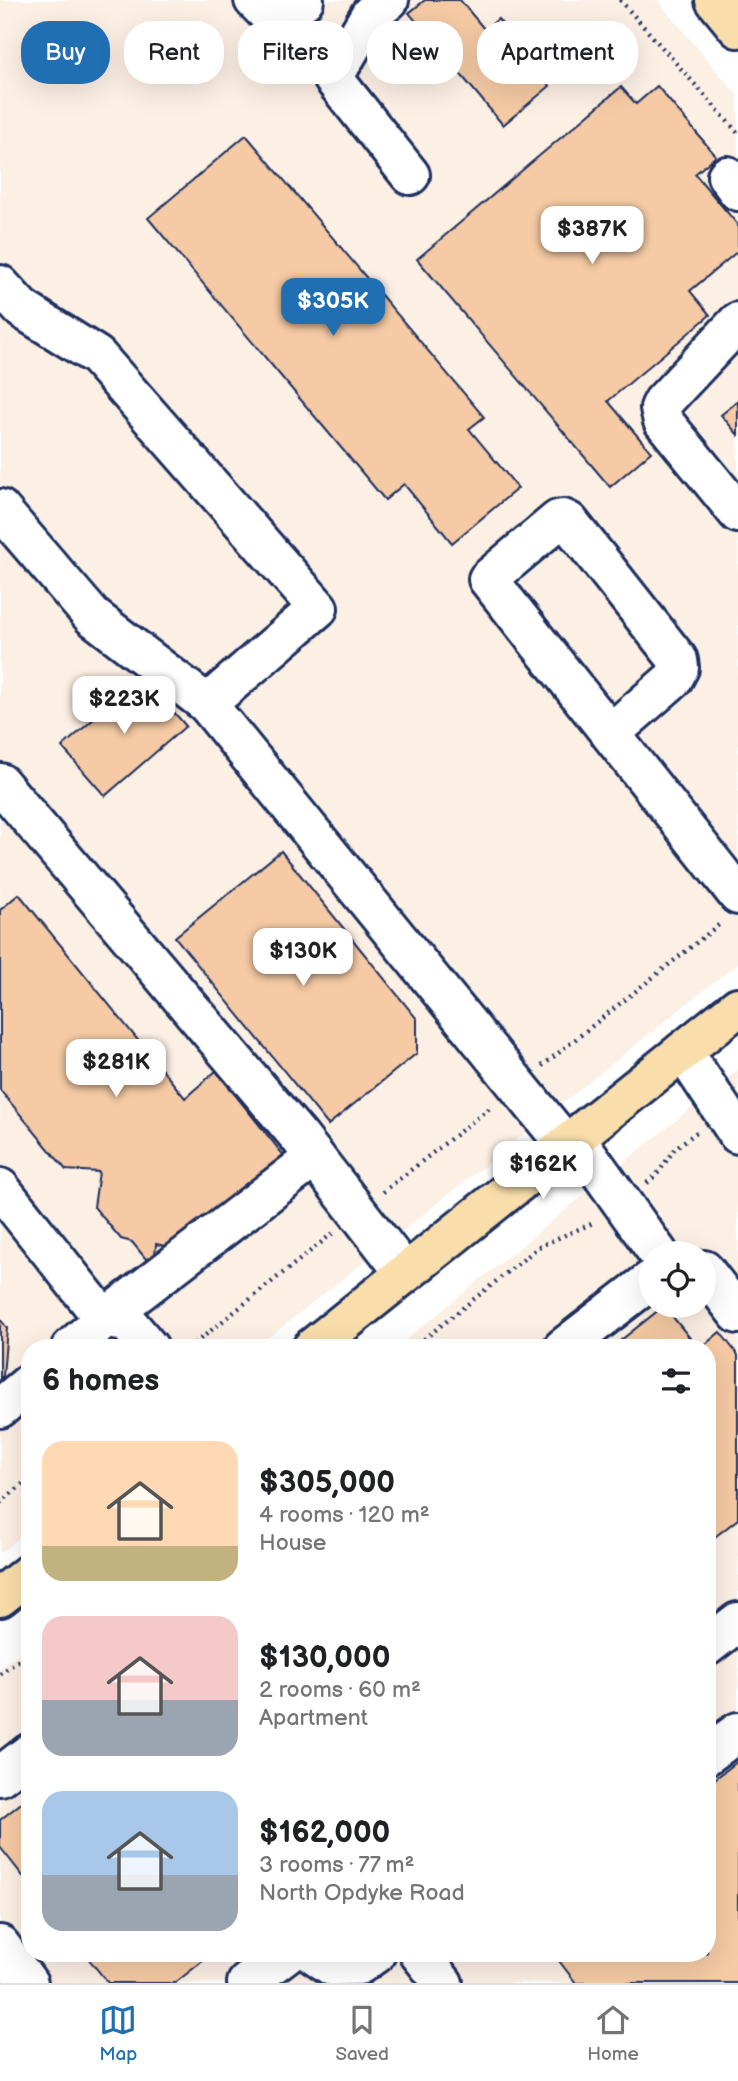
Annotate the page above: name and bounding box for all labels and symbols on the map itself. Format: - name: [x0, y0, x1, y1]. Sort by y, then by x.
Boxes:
- pin: $387K: [543, 206, 641, 266]
- pin: $305K: [284, 278, 382, 338]
- pin: $223K: [75, 676, 173, 736]
- pin: $130K: [254, 928, 352, 988]
- pin: $281K: [67, 1040, 165, 1099]
- pin: $162K: [494, 1142, 592, 1201]

